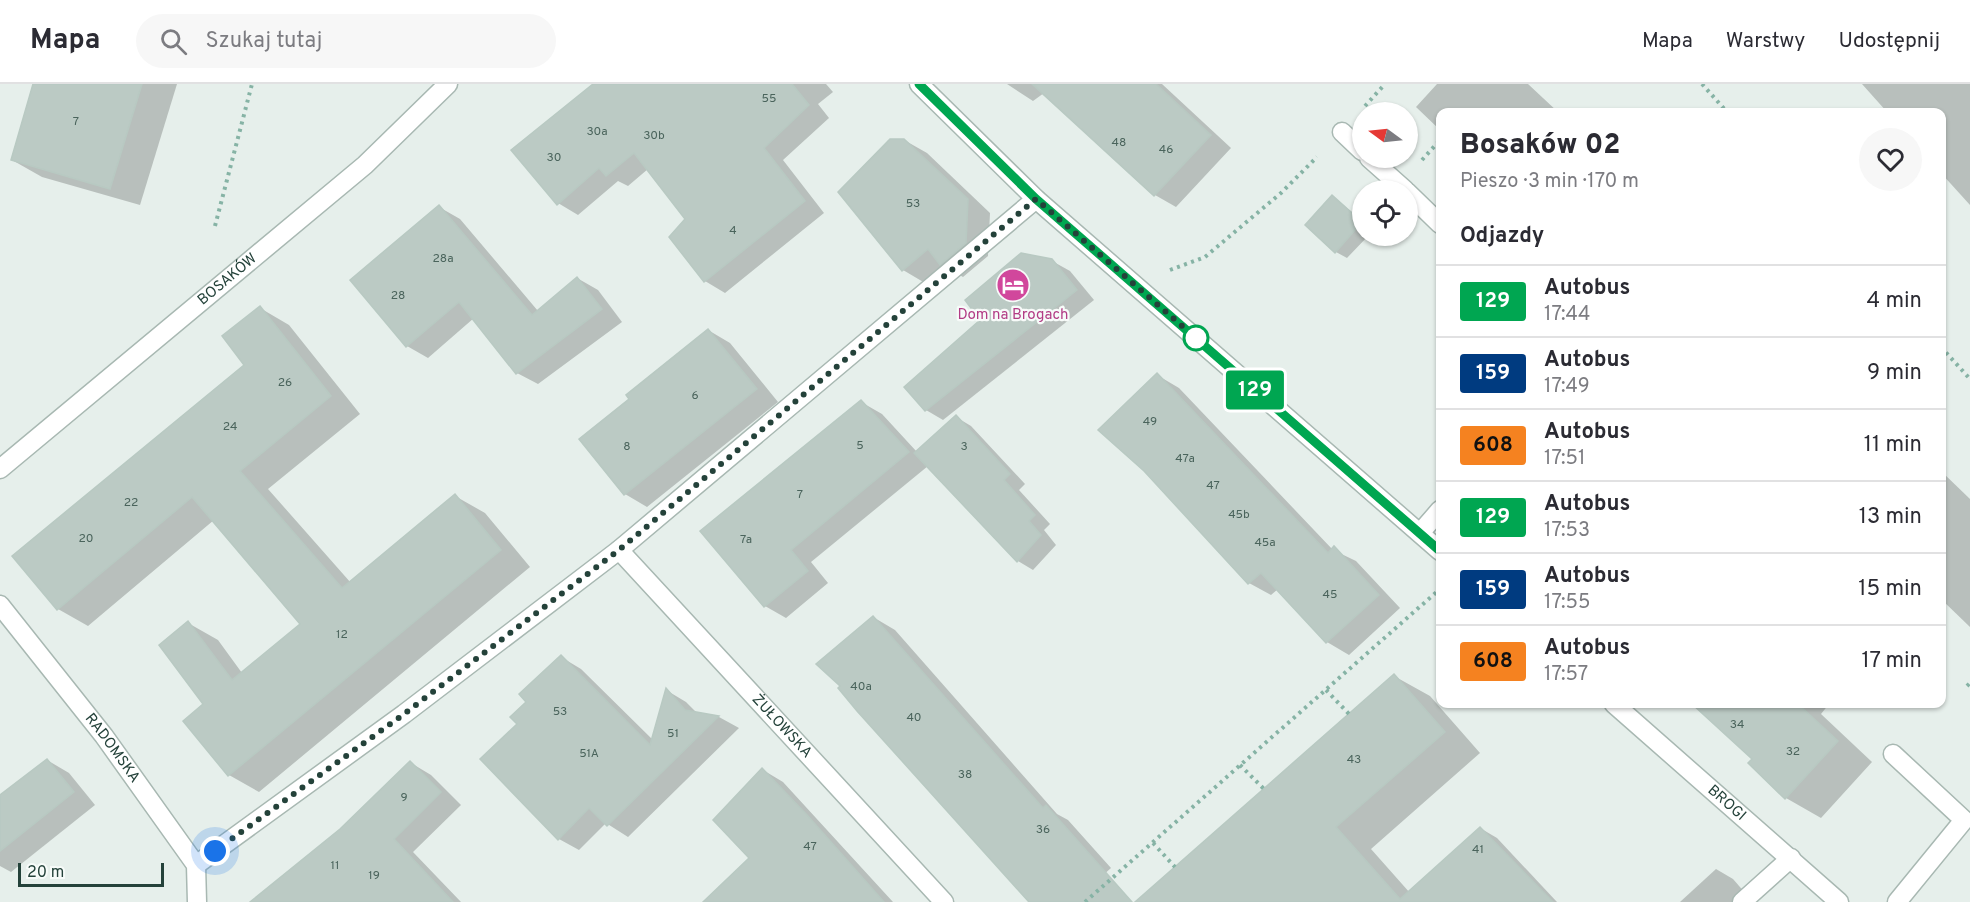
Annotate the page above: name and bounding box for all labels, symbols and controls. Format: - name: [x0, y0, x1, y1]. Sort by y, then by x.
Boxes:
- search box: [136, 14, 556, 68]
- text: Mapa: [30, 23, 100, 59]
- icon: search: [157, 25, 190, 58]
- text: Szukaj tutaj: [205, 28, 322, 55]
- text: Mapa: [1642, 28, 1693, 55]
- text: Warstwy: [1726, 28, 1805, 55]
- text: Udostępnij: [1838, 28, 1940, 55]
- house number: 55: [762, 91, 776, 107]
- north arrow: [1352, 102, 1418, 168]
- map controls: [1352, 102, 1418, 246]
- house number: 7: [73, 114, 79, 130]
- house number: 30a: [586, 124, 608, 140]
- house number: 30b: [643, 128, 665, 144]
- text: Bosaków 02: [1460, 128, 1620, 164]
- button: heart: [1859, 128, 1922, 191]
- house number: 48: [1112, 135, 1126, 151]
- house number: 46: [1159, 142, 1173, 158]
- house number: 30: [547, 150, 561, 166]
- text: Pieszo · 3 min · 170 m: [1460, 169, 1639, 195]
- button: locate: [1352, 180, 1418, 246]
- house number: 53: [906, 196, 920, 212]
- house number: 4: [729, 223, 737, 239]
- text: Odjazdy: [1460, 223, 1544, 250]
- street label: BOSAKÓW: [194, 249, 261, 310]
- house number: 28a: [432, 251, 454, 267]
- hotel icon: Dom na Brogach: [995, 267, 1031, 303]
- text: Autobus: [1544, 275, 1630, 302]
- house number: 28: [391, 288, 405, 304]
- text: 129: [1476, 288, 1510, 315]
- text: 4 min: [1867, 288, 1922, 315]
- text: 17:44: [1544, 302, 1590, 328]
- place label: Dom na Brogach: [957, 306, 1069, 325]
- unlabelled marker: [1183, 325, 1209, 351]
- text: Autobus: [1544, 347, 1630, 374]
- text: 159: [1476, 360, 1510, 387]
- text: 9 min: [1867, 360, 1922, 387]
- line badge: 129: [1220, 370, 1290, 410]
- text: 17:49: [1544, 374, 1590, 400]
- house number: 26: [278, 375, 292, 391]
- text: 129: [1238, 377, 1272, 404]
- house number: 6: [691, 388, 699, 404]
- house number: 49: [1143, 414, 1157, 430]
- house number: 24: [223, 419, 237, 435]
- text: Autobus: [1544, 419, 1630, 446]
- text: 608: [1473, 432, 1513, 459]
- text: 11 min: [1864, 432, 1922, 459]
- house number: 5: [856, 438, 864, 454]
- house number: 8: [623, 439, 631, 455]
- house number: 3: [960, 439, 968, 455]
- text: 17:51: [1544, 446, 1585, 472]
- house number: 47a: [1175, 451, 1195, 467]
- house number: 47: [1206, 478, 1220, 494]
- house number: 7: [797, 487, 803, 503]
- text: Autobus: [1544, 491, 1630, 518]
- house number: 22: [124, 495, 138, 511]
- text: 129: [1476, 504, 1510, 531]
- text: 13 min: [1859, 504, 1922, 531]
- house number: 45b: [1228, 507, 1250, 523]
- text: 17:53: [1544, 518, 1590, 544]
- house number: 20: [78, 531, 94, 547]
- house number: 7a: [740, 532, 752, 548]
- house number: 45a: [1254, 535, 1276, 551]
- text: Autobus: [1544, 563, 1630, 590]
- text: 159: [1476, 576, 1510, 603]
- text: 15 min: [1858, 576, 1922, 603]
- house number: 45: [1323, 587, 1337, 603]
- text: 17:55: [1544, 590, 1590, 616]
- house number: 12: [336, 627, 348, 643]
- text: Autobus: [1544, 635, 1630, 662]
- text: 608: [1473, 648, 1513, 675]
- text: 17 min: [1862, 648, 1922, 675]
- text: 17:57: [1544, 662, 1588, 688]
- house number: 40a: [850, 679, 872, 695]
- street label: ŻUŁOWSKA: [748, 690, 816, 762]
- house number: 53: [553, 704, 567, 720]
- street label: RADOMSKA: [80, 710, 144, 787]
- house number: 40: [906, 710, 922, 726]
- house number: 34: [1730, 717, 1744, 733]
- house number: 51: [667, 726, 679, 742]
- house number: 32: [1786, 744, 1800, 760]
- house number: 51A: [579, 746, 599, 762]
- house number: 43: [1347, 752, 1361, 768]
- house number: 38: [958, 767, 972, 783]
- street label: BROGI: [1703, 781, 1750, 825]
- house number: 9: [400, 790, 408, 806]
- house number: 36: [1036, 822, 1050, 838]
- your location: [200, 836, 230, 866]
- house number: 47: [803, 839, 817, 855]
- house number: 41: [1472, 842, 1484, 858]
- house number: 11: [331, 858, 339, 874]
- scale bar: [18, 860, 164, 888]
- text: 20 m: [27, 863, 64, 883]
- house number: 19: [368, 868, 380, 884]

